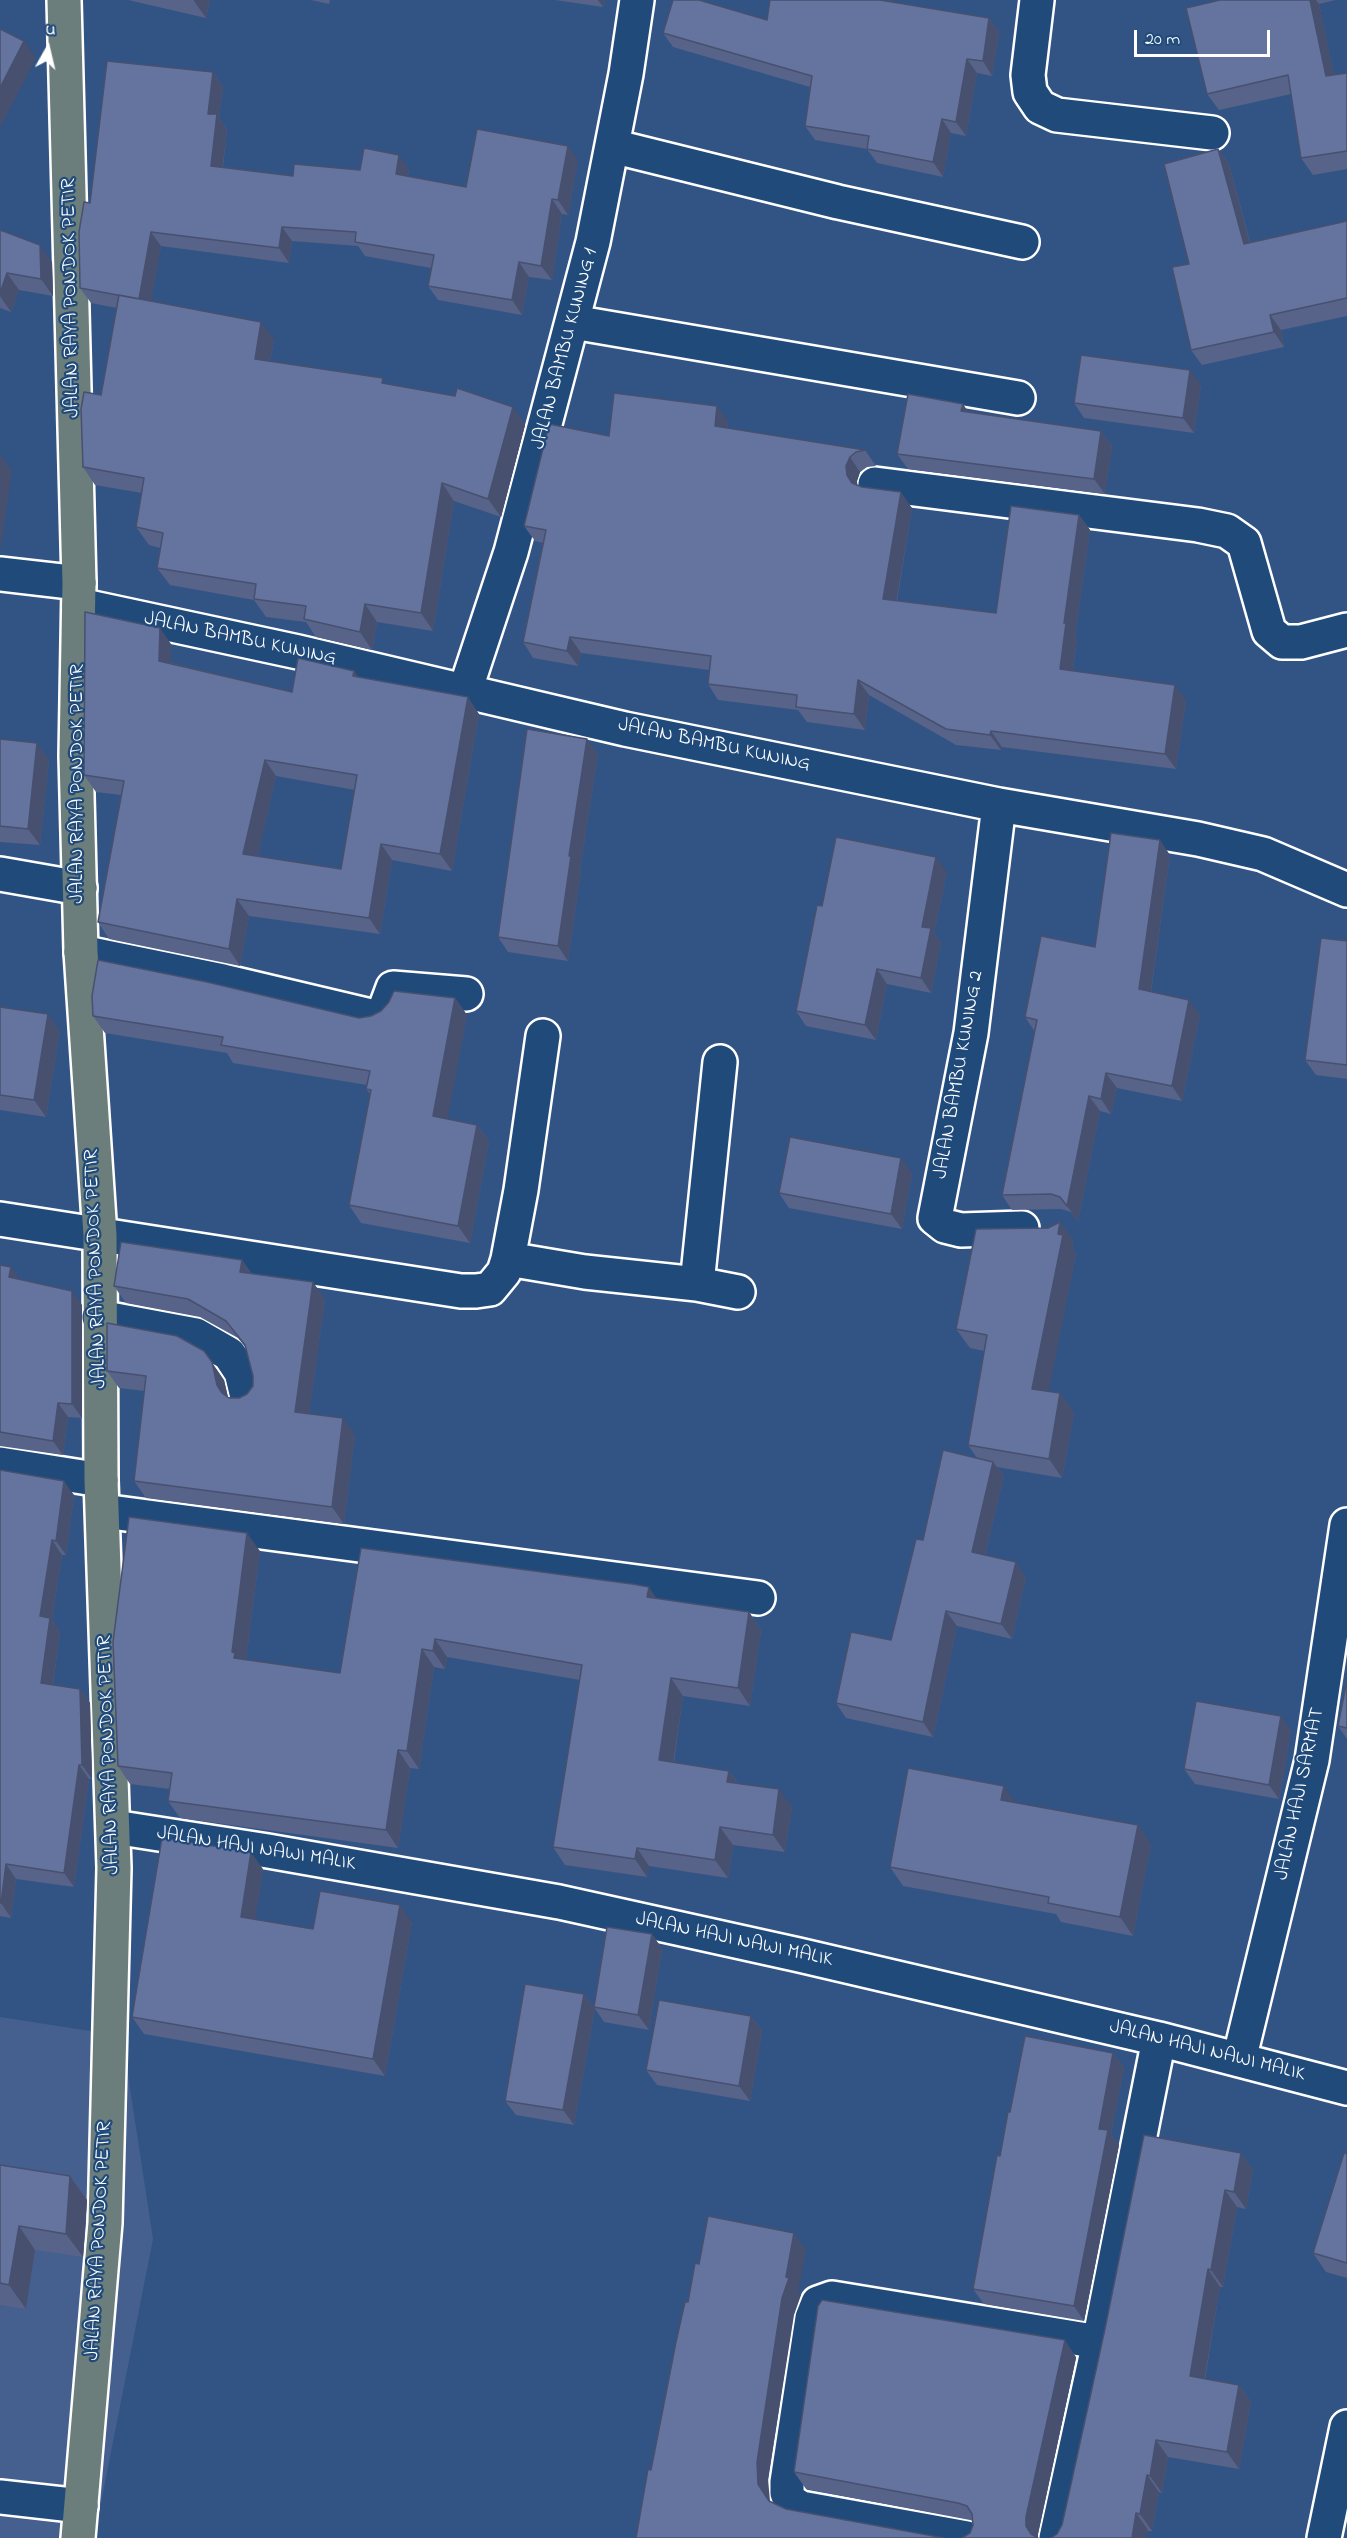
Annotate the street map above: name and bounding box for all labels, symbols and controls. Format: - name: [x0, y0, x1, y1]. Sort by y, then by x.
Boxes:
- north arrow: [18, 18, 78, 78]
- text: U: [44, 18, 57, 43]
- scale bar: [1137, 18, 1274, 56]
- text: 20 m: [1145, 27, 1180, 53]
- street label: JALAN RAYA PONDOK PETIR: [58, 178, 86, 418]
- street label: JALAN BAMBU KUNING 1: [528, 246, 604, 452]
- street label: JALAN BAMBU KUNING: [142, 608, 338, 672]
- street label: JALAN RAYA PONDOK PETIR: [67, 664, 91, 904]
- street label: JALAN BAMBU KUNING: [616, 714, 812, 778]
- street label: JALAN BAMBU KUNING 2: [930, 969, 990, 1181]
- street label: JALAN RAYA PONDOK PETIR: [81, 1149, 113, 1389]
- street label: JALAN RAYA PONDOK PETIR: [94, 1635, 126, 1875]
- street label: JALAN HAJI SARMAT: [1271, 1706, 1331, 1882]
- street label: JALAN HAJI NAWI MALIK: [155, 1822, 357, 1878]
- street label: JALAN HAJI NAWI MALIK: [633, 1908, 835, 1974]
- street label: JALAN HAJI NAWI MALIK: [1107, 2016, 1307, 2088]
- street label: JALAN RAYA PONDOK PETIR: [82, 2121, 118, 2361]

